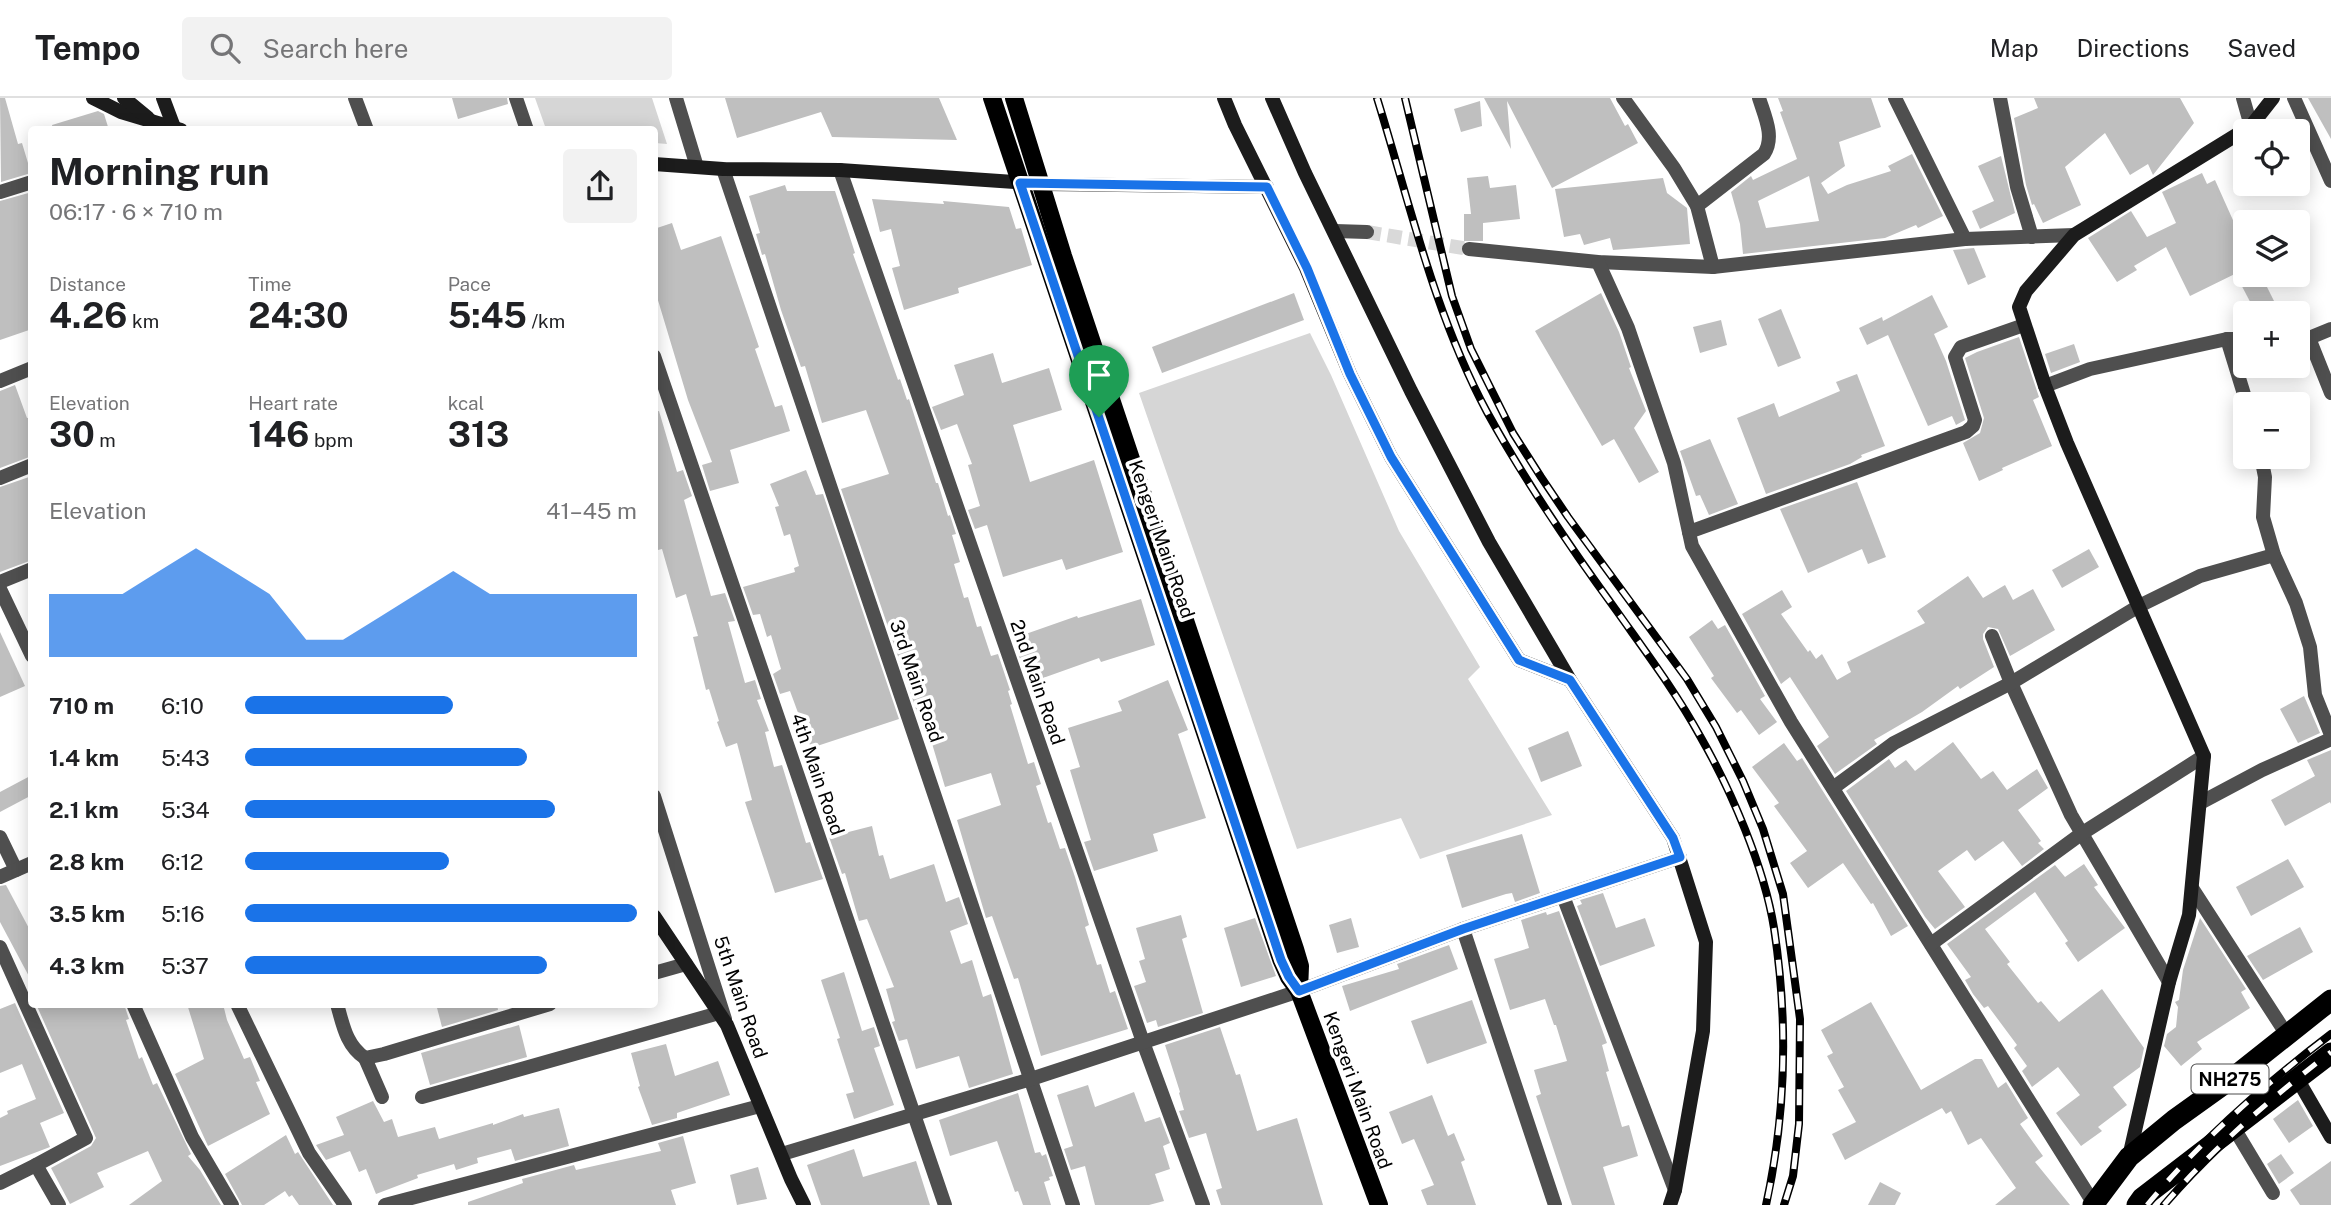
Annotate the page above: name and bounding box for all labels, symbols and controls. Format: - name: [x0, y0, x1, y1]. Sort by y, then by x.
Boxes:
- search box: [182, 17, 672, 80]
- text: Tempo: [35, 29, 140, 67]
- icon: search: [206, 29, 244, 67]
- text: Search here: [262, 33, 408, 64]
- text: Map: [1990, 34, 2039, 62]
- text: Directions: [2077, 34, 2189, 62]
- text: Saved: [2227, 34, 2296, 62]
- map controls: [2233, 119, 2310, 469]
- button: locate: [2233, 119, 2310, 196]
- text: Morning run: [49, 149, 270, 194]
- button: share: [563, 149, 637, 223]
- text: 06:17 · 6 × 710 m: [49, 198, 223, 225]
- button: layers: [2233, 210, 2310, 287]
- text: Distance: [49, 273, 126, 295]
- text: Time: [248, 273, 292, 295]
- text: Pace: [448, 273, 491, 295]
- text: 4.26: [49, 295, 127, 336]
- text: 24:30: [248, 295, 349, 336]
- text: 5:45: [448, 295, 527, 336]
- button: +: [2233, 301, 2310, 378]
- text: km: [127, 310, 159, 332]
- text: /km: [527, 310, 565, 332]
- pin: [1069, 345, 1129, 417]
- icon: arrive: [1080, 356, 1118, 394]
- text: Elevation: [49, 392, 130, 414]
- text: Heart rate: [248, 392, 338, 414]
- text: kcal: [448, 392, 484, 414]
- button: −: [2233, 392, 2310, 469]
- text: 30: [49, 414, 95, 455]
- text: 146: [248, 414, 309, 455]
- text: 313: [448, 414, 509, 455]
- text: m: [95, 429, 116, 451]
- text: bpm: [309, 429, 353, 451]
- street label: Kengeri Main Road: [1125, 457, 1199, 621]
- text: Elevation: [49, 497, 147, 524]
- text: 41–45 m: [546, 497, 637, 524]
- street label: 3rd Main Road: [886, 617, 948, 745]
- street label: 2nd Main Road: [1006, 617, 1070, 747]
- text: 710 m: [49, 692, 114, 719]
- text: 6:10: [161, 692, 204, 719]
- street label: 4th Main Road: [787, 710, 849, 838]
- text: 1.4 km: [49, 744, 119, 771]
- text: 5:43: [161, 744, 210, 771]
- text: 2.1 km: [49, 796, 119, 823]
- text: 5:34: [161, 796, 210, 823]
- text: 2.8 km: [49, 848, 124, 875]
- text: 6:12: [161, 848, 204, 875]
- text: 3.5 km: [49, 900, 125, 927]
- text: 5:16: [161, 900, 205, 927]
- street label: 5th Main Road: [710, 933, 772, 1061]
- text: 4.3 km: [49, 952, 125, 979]
- text: 5:37: [161, 952, 209, 979]
- street label: Kengeri Main Road: [1319, 1008, 1397, 1172]
- road number: NH275: [2192, 1064, 2268, 1094]

